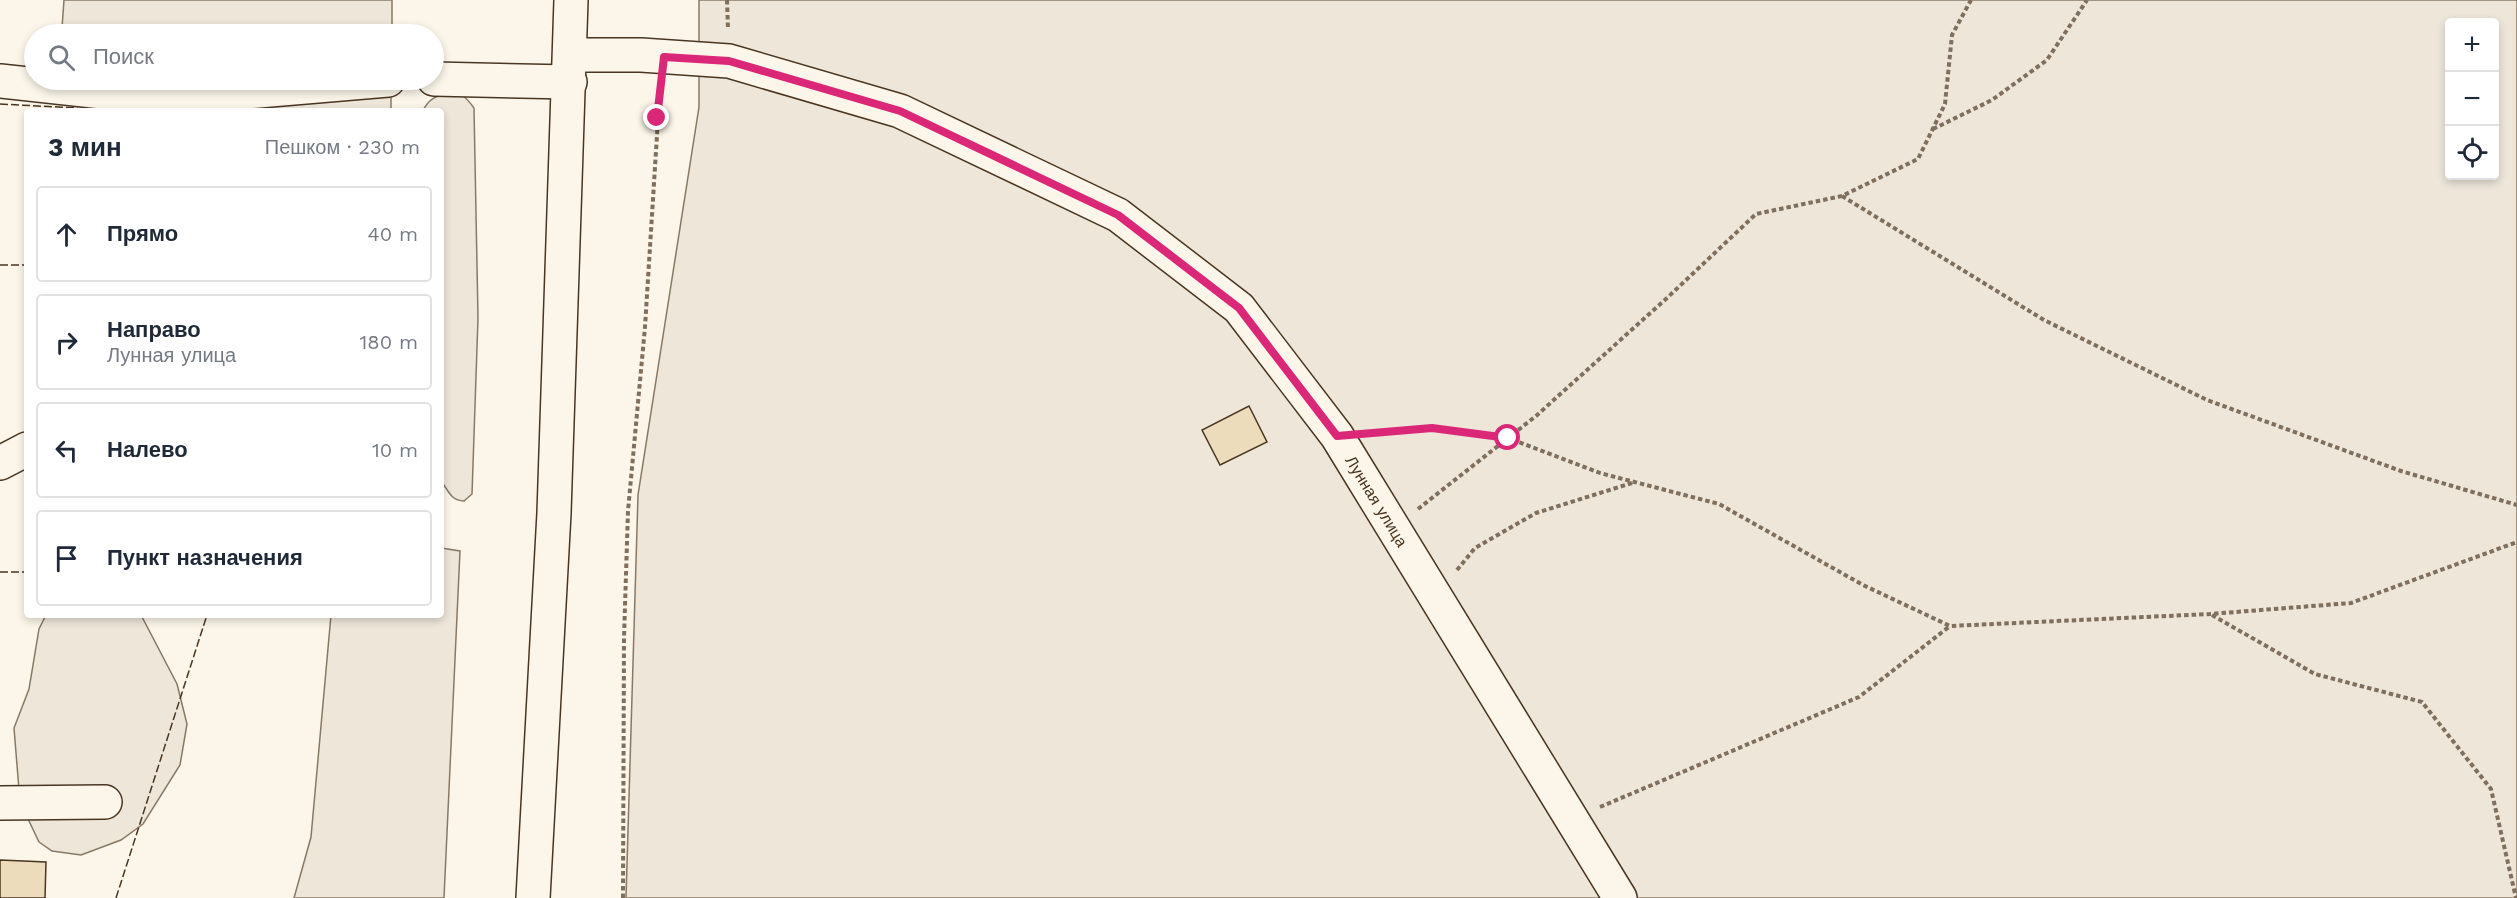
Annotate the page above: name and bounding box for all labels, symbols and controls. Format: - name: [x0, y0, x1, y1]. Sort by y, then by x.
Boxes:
- map controls: [2445, 18, 2499, 180]
- button: +: [2445, 18, 2499, 72]
- search box: [24, 24, 444, 90]
- icon: search: [45, 41, 78, 74]
- text: Поиск: [93, 44, 154, 69]
- button: −: [2445, 72, 2499, 126]
- route end: [643, 104, 669, 130]
- button: locate: [2445, 126, 2499, 180]
- text: 3 мин: [48, 132, 122, 162]
- text: Пешком · 230 m: [265, 135, 420, 159]
- icon: ahead: [50, 218, 83, 251]
- text: Прямо: [107, 221, 178, 246]
- text: 40 m: [367, 222, 418, 246]
- text: Направо: [107, 317, 201, 342]
- icon: right: [50, 326, 83, 359]
- text: 180 m: [360, 330, 418, 354]
- text: Лунная улица: [107, 343, 236, 367]
- route start: [1494, 424, 1520, 450]
- icon: left: [50, 434, 83, 467]
- text: Налево: [107, 437, 188, 462]
- text: 10 m: [372, 438, 418, 462]
- street label: Лунная улица: [1342, 452, 1412, 550]
- icon: arrive: [50, 542, 83, 575]
- text: Пункт назначения: [107, 545, 303, 570]

